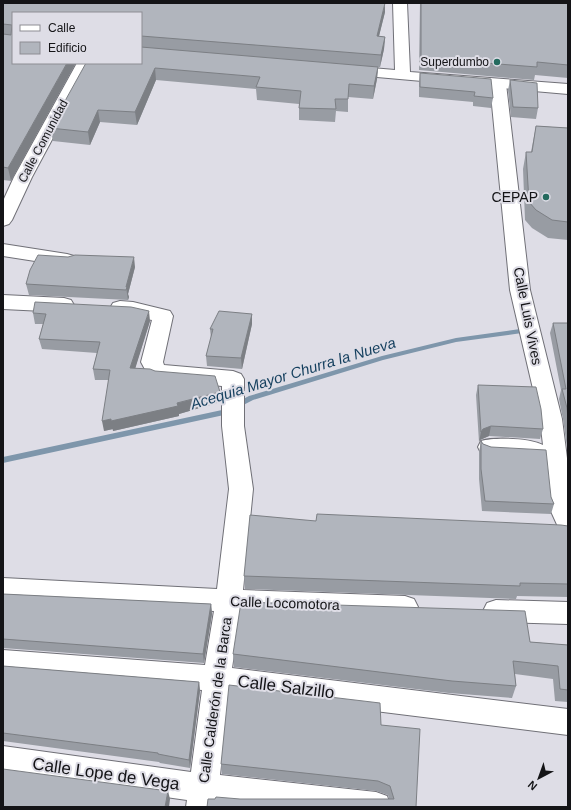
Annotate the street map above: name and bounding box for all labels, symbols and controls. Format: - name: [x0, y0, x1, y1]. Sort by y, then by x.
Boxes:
- legend: [12, 12, 142, 64]
- text: Calle: [48, 21, 76, 35]
- text: Edificio: [48, 41, 87, 55]
- place label: Superdumbo: [420, 55, 489, 69]
- marker: Superdumbo: [492, 57, 502, 67]
- street label: Calle Comunidad: [15, 97, 71, 185]
- place label: CEPAP: [492, 189, 538, 205]
- marker: CEPAP: [541, 192, 551, 202]
- street label: Calle Luis Vives: [511, 266, 545, 366]
- water label: Acequia Mayor Churra la Nueva: [188, 334, 398, 413]
- street label: Calle Locomotora: [230, 593, 340, 613]
- street label: Calle Calderón de la Barca: [195, 616, 235, 784]
- street label: Calle Salzillo: [237, 672, 335, 702]
- street label: Calle Lope de Vega: [31, 754, 181, 794]
- north arrow: [519, 758, 559, 798]
- text: N: [525, 778, 539, 793]

